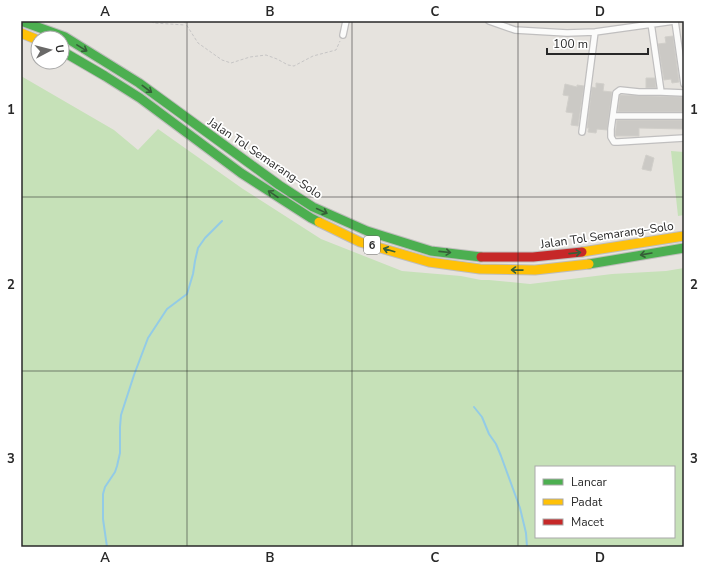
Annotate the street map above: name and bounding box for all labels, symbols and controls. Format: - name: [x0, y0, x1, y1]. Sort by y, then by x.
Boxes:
- text: A: [100, 3, 110, 21]
- text: B: [266, 3, 275, 21]
- text: C: [431, 3, 440, 21]
- text: D: [595, 3, 605, 21]
- north arrow: [30, 30, 70, 70]
- scale bar: [547, 30, 648, 56]
- text: 100 m: [553, 36, 588, 52]
- text: U: [51, 44, 67, 54]
- one-way arrow: [76, 44, 88, 52]
- one-way arrow: [141, 85, 152, 93]
- text: 1: [7, 101, 15, 119]
- text: 1: [690, 101, 698, 119]
- street label: Jalan Tol Semarang–Solo: [204, 113, 325, 202]
- one-way arrow: [267, 189, 279, 197]
- one-way arrow: [316, 208, 328, 215]
- street label: Jalan Tol Semarang–Solo: [538, 218, 675, 252]
- road number: 6: [364, 236, 380, 254]
- one-way arrow: [383, 246, 396, 253]
- one-way arrow: [438, 249, 451, 256]
- one-way arrow: [568, 250, 581, 257]
- one-way arrow: [639, 250, 652, 258]
- one-way arrow: [511, 266, 524, 274]
- text: 2: [7, 276, 15, 294]
- text: 2: [690, 276, 698, 294]
- text: 3: [7, 450, 15, 468]
- text: 3: [690, 450, 698, 468]
- legend: [535, 466, 675, 538]
- text: Lancar: [571, 474, 608, 490]
- text: Padat: [571, 494, 603, 510]
- text: Macet: [571, 514, 604, 530]
- text: A: [100, 549, 110, 567]
- text: B: [266, 549, 275, 567]
- text: C: [431, 549, 440, 567]
- text: D: [595, 549, 605, 567]

